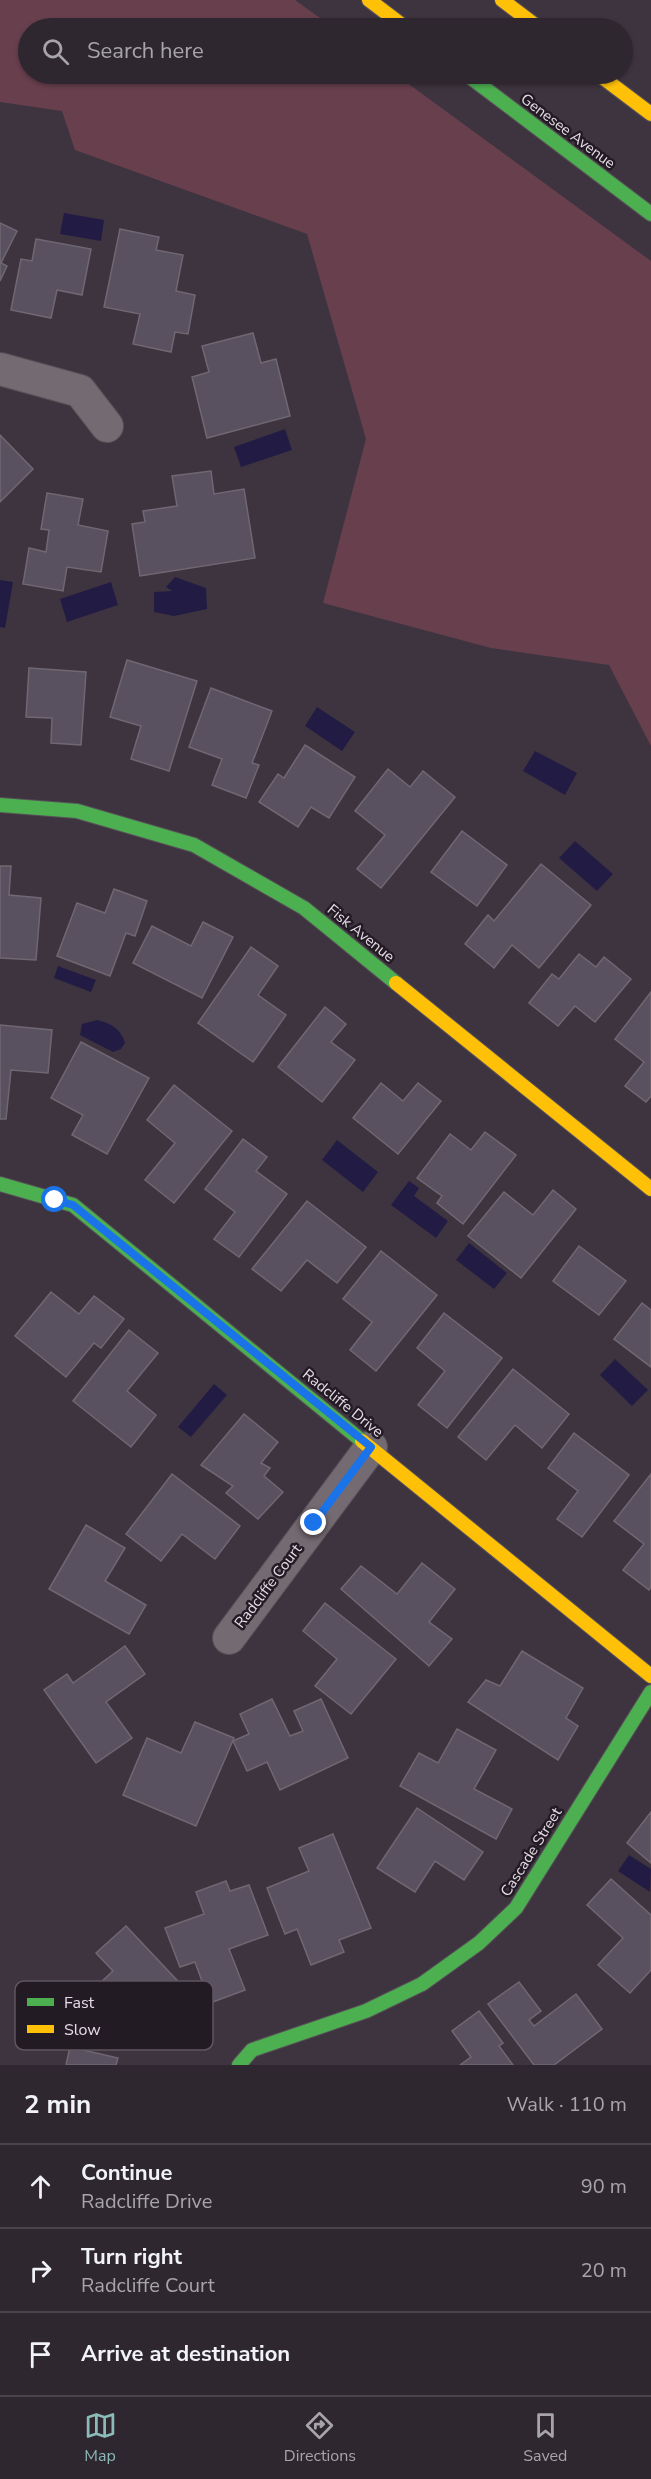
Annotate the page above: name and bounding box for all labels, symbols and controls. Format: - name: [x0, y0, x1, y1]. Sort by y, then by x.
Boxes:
- search box: [18, 18, 633, 84]
- icon: search: [39, 35, 72, 68]
- text: Search here: [87, 36, 204, 66]
- street label: Genesee Avenue: [517, 89, 619, 173]
- street label: Fisk Avenue: [323, 900, 399, 966]
- route start: [41, 1186, 67, 1212]
- street label: Radcliffe Drive: [298, 1364, 388, 1442]
- route end: [300, 1509, 326, 1535]
- street label: Radcliffe Court: [230, 1539, 307, 1632]
- street label: Cascade Street: [496, 1803, 567, 1900]
- legend: [15, 1981, 213, 2050]
- text: Fast: [64, 1992, 95, 2014]
- text: Slow: [64, 2019, 101, 2041]
- text: 2 min: [24, 2087, 91, 2122]
- text: Walk · 110 m: [507, 2091, 627, 2118]
- text: Continue: [81, 2158, 172, 2188]
- icon: ahead: [24, 2170, 57, 2203]
- text: 90 m: [581, 2173, 627, 2200]
- text: Radcliffe Drive: [81, 2188, 212, 2215]
- text: Turn right: [81, 2242, 182, 2272]
- icon: right: [24, 2254, 57, 2287]
- text: 20 m: [581, 2257, 627, 2284]
- text: Radcliffe Court: [81, 2272, 215, 2299]
- icon: arrive: [24, 2338, 57, 2371]
- text: Arrive at destination: [81, 2339, 290, 2369]
- tab: Map: [84, 2409, 117, 2467]
- tab: Directions: [284, 2409, 356, 2467]
- tab: Saved: [523, 2409, 567, 2467]

